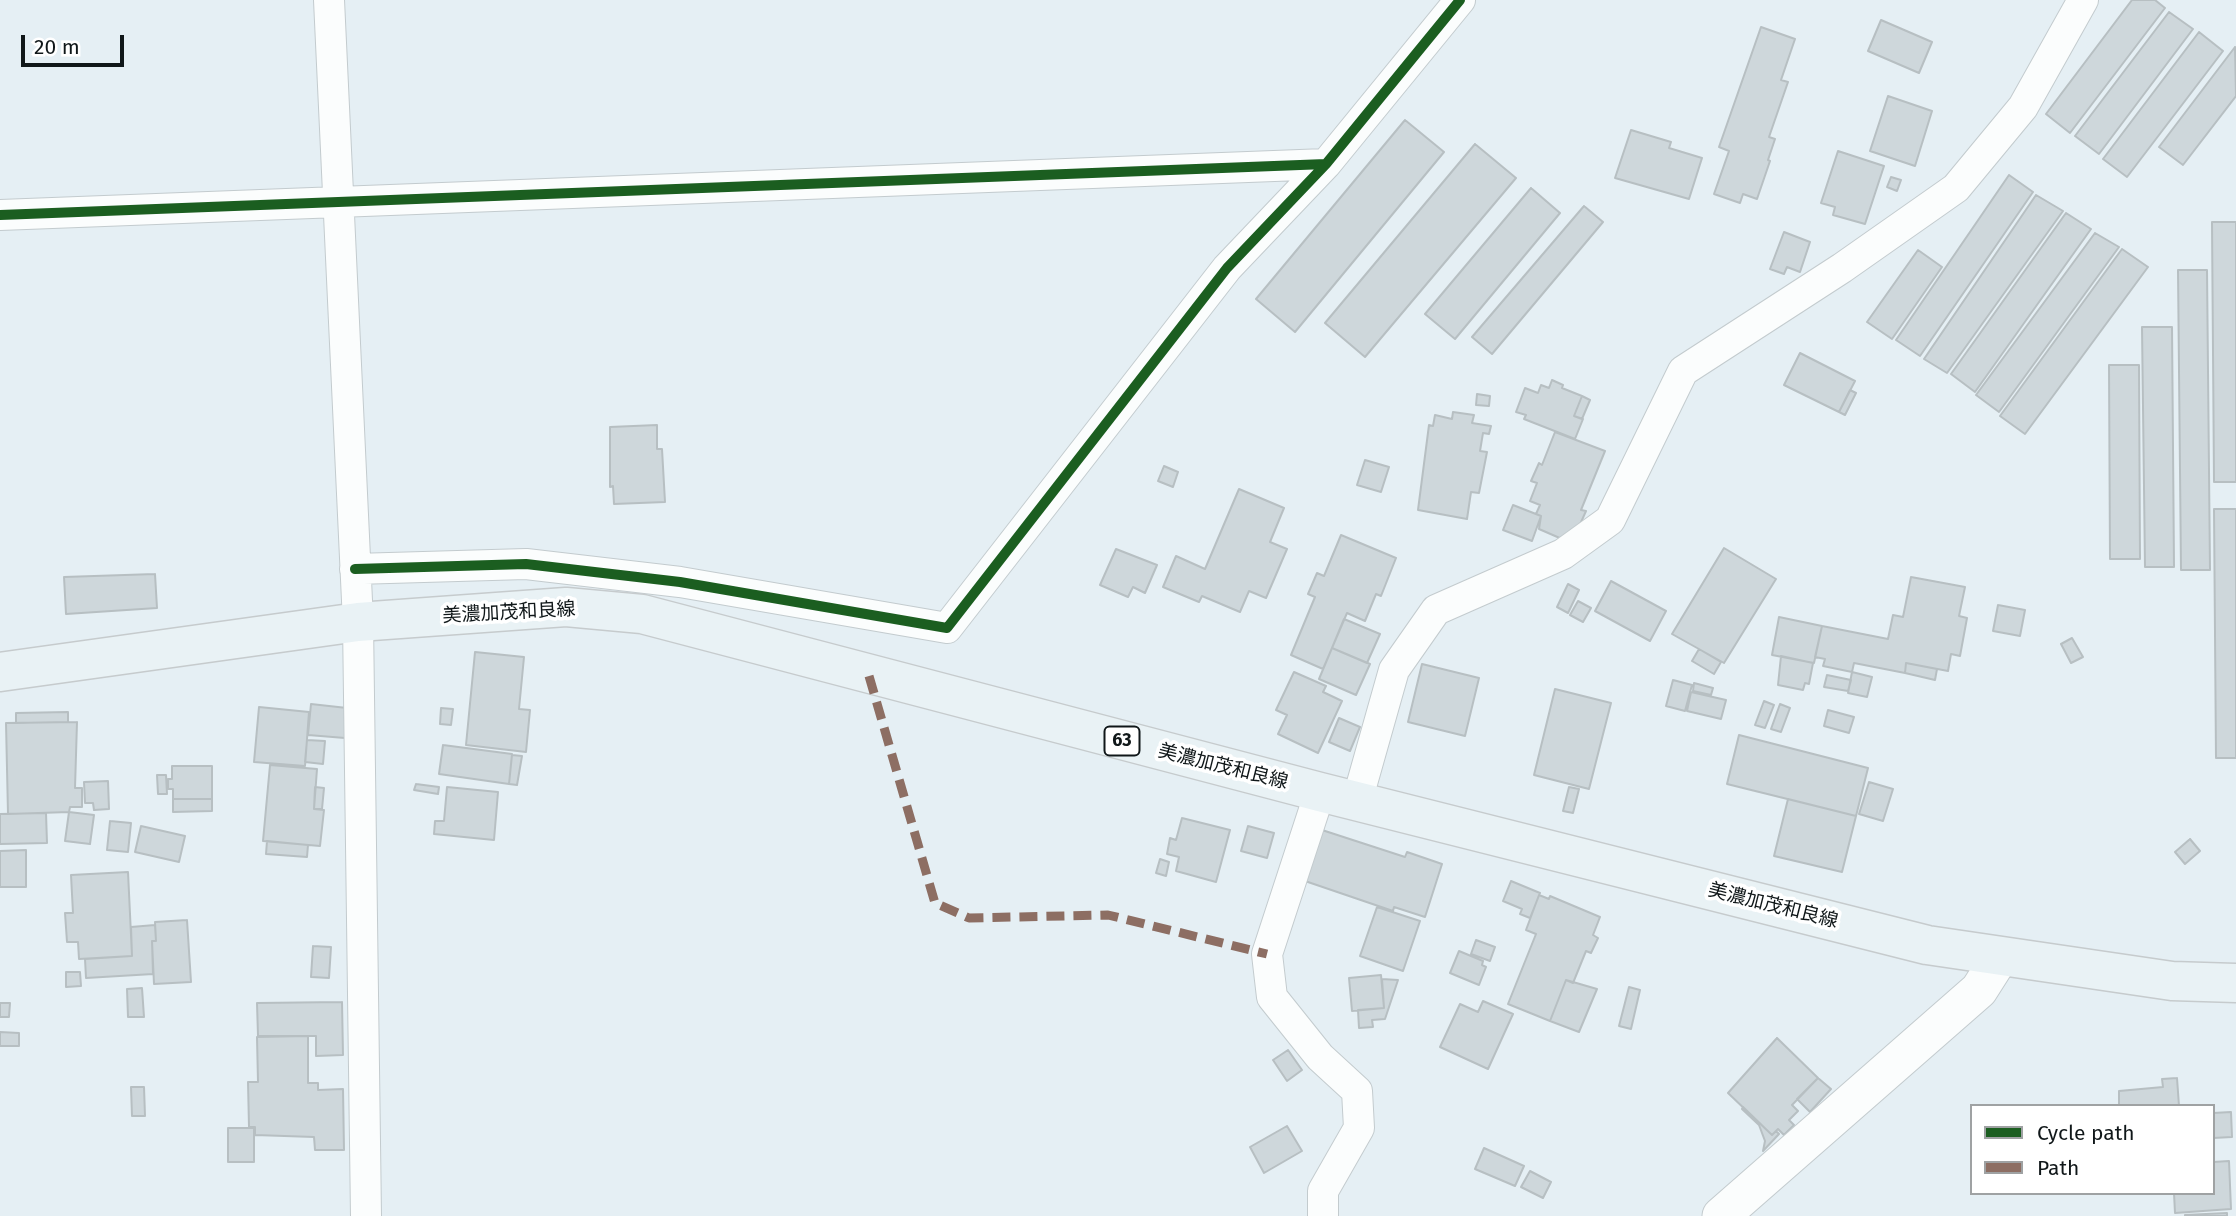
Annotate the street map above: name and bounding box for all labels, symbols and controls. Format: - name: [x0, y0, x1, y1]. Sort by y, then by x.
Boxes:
- scale bar: [24, 21, 128, 65]
- text: 20 m: [34, 34, 80, 60]
- street label: 美濃加茂和良線: [442, 598, 576, 628]
- road number: 63: [1104, 726, 1140, 756]
- street label: 美濃加茂和良線: [1156, 740, 1290, 794]
- street label: 美濃加茂和良線: [1706, 879, 1840, 933]
- legend: [1970, 1104, 2215, 1195]
- text: Cycle path: [2037, 1120, 2135, 1146]
- text: Path: [2037, 1155, 2079, 1181]

